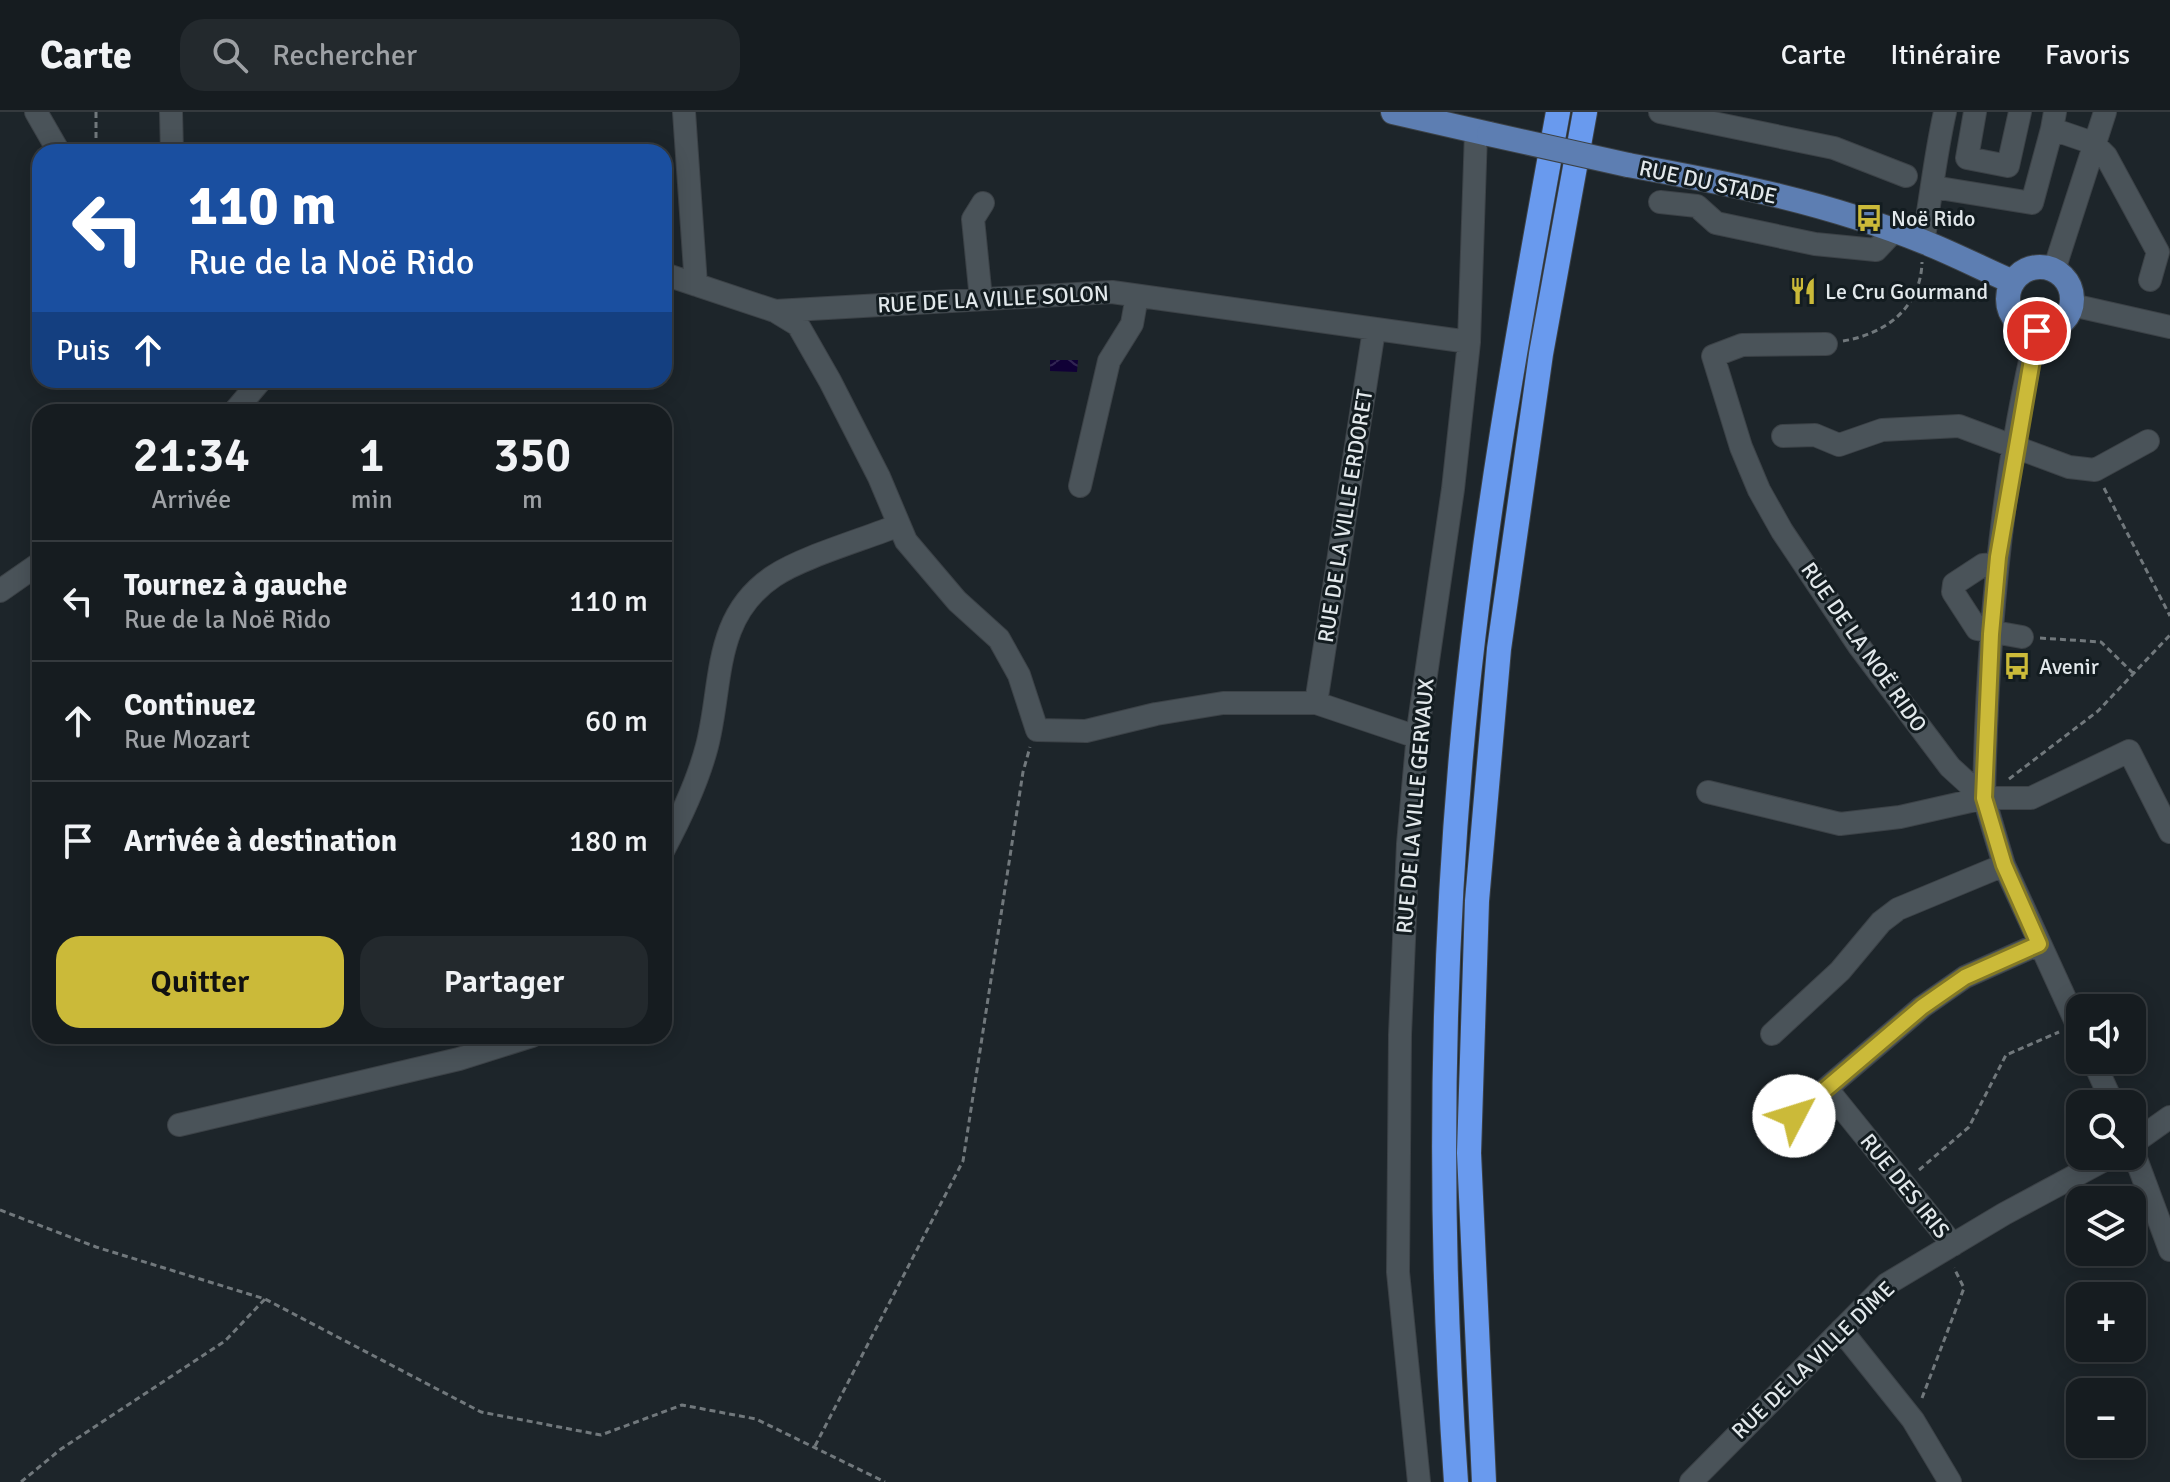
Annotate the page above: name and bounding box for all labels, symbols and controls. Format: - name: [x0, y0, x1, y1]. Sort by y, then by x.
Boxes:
- search box: [180, 19, 740, 91]
- text: Carte: [40, 32, 132, 79]
- icon: search: [208, 33, 252, 77]
- text: Rechercher: [272, 37, 417, 74]
- text: Carte: [1781, 38, 1846, 72]
- text: Itinéraire: [1890, 38, 2001, 72]
- text: Favoris: [2045, 38, 2130, 72]
- street label: RUE DU STADE: [1637, 154, 1779, 210]
- text: 110 m: [188, 171, 336, 240]
- icon: left: [56, 176, 160, 280]
- bus stop icon: Noë Rido: [1854, 203, 1884, 233]
- place label: Noë Rido: [1891, 205, 1976, 232]
- text: Rue de la Noë Rido: [188, 240, 475, 285]
- restaurant icon: Le Cru Gourmand: [1788, 276, 1818, 306]
- place label: Le Cru Gourmand: [1825, 278, 1988, 305]
- street label: RUE DE LA VILLE SOLON: [877, 279, 1109, 319]
- pin: [2003, 297, 2071, 365]
- icon: arrive: [2015, 309, 2059, 353]
- icon: ahead: [126, 328, 170, 372]
- text: Puis: [56, 332, 110, 369]
- street label: RUE DE LA VILLE ERDORET: [1312, 387, 1378, 644]
- text: 21:34: [133, 426, 250, 485]
- text: 1: [359, 426, 385, 485]
- text: 350: [493, 426, 571, 485]
- text: Arrivée: [151, 484, 231, 516]
- text: min: [351, 484, 393, 516]
- text: m: [522, 484, 543, 516]
- street label: RUE DE LA NOË RIDO: [1795, 557, 1933, 737]
- text: Tournez à gauche: [124, 567, 347, 604]
- icon: left: [56, 579, 100, 623]
- text: 110 m: [569, 583, 648, 620]
- text: Rue de la Noë Rido: [124, 604, 331, 636]
- bus stop icon: Avenir: [2002, 651, 2032, 681]
- place label: Avenir: [2039, 653, 2099, 680]
- street label: RUE DE LA VILLE GERVAUX: [1390, 677, 1440, 935]
- text: Continuez: [124, 687, 256, 724]
- icon: ahead: [56, 699, 100, 743]
- text: 60 m: [585, 703, 648, 740]
- text: Rue Mozart: [124, 724, 250, 756]
- icon: arrive: [56, 819, 100, 863]
- text: Arrivée à destination: [124, 823, 397, 860]
- text: 180 m: [569, 823, 648, 860]
- button: Quitter: [56, 936, 344, 1028]
- button: Partager: [360, 936, 648, 1028]
- map controls: [2066, 994, 2146, 1458]
- button: sound: [2066, 994, 2146, 1074]
- position arrow: [1752, 1074, 1836, 1158]
- button: search: [2066, 1090, 2146, 1170]
- street label: RUE DES IRIS: [1855, 1128, 1955, 1244]
- button: layers: [2066, 1186, 2146, 1266]
- street label: RUE DE LA VILLE DÎME: [1726, 1275, 1900, 1445]
- button: +: [2066, 1282, 2146, 1362]
- button: −: [2066, 1378, 2146, 1458]

